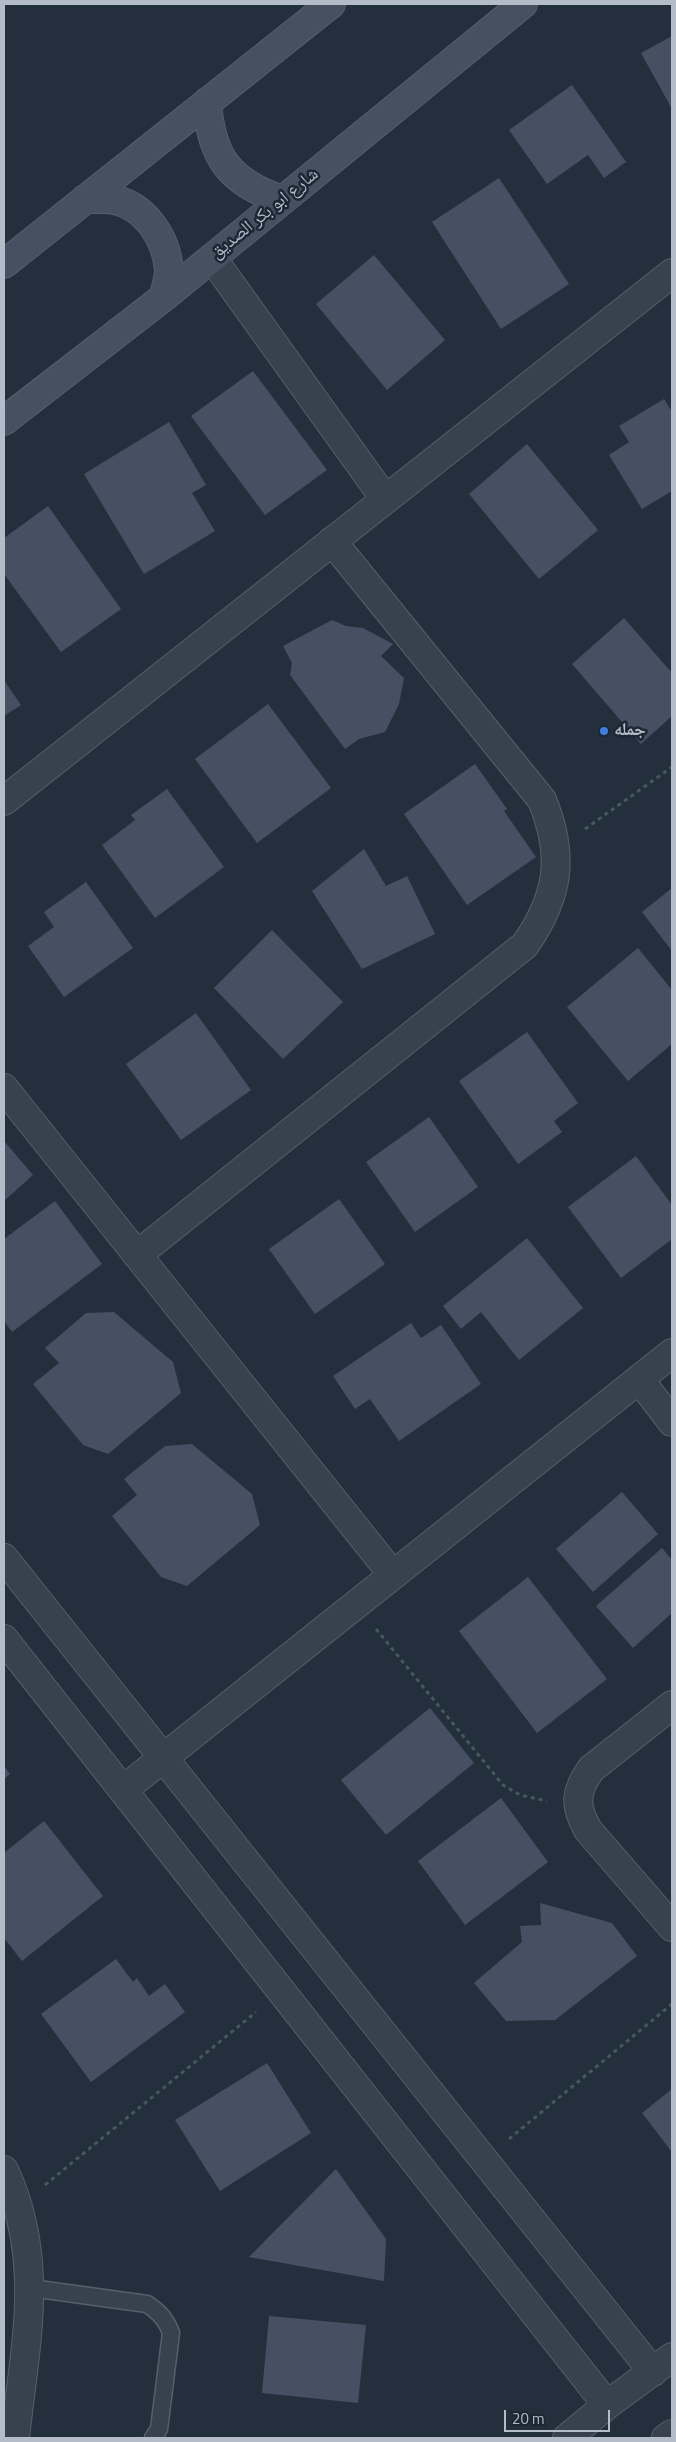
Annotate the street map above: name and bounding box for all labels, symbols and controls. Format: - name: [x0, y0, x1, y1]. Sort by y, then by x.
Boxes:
- street label: شارع ابو بكر الصديق: [207, 164, 323, 264]
- place label: جمله: [614, 720, 646, 742]
- marker: جمله: [598, 725, 610, 737]
- scale bar: [506, 2400, 612, 2432]
- text: 20 m: [512, 2407, 545, 2430]

